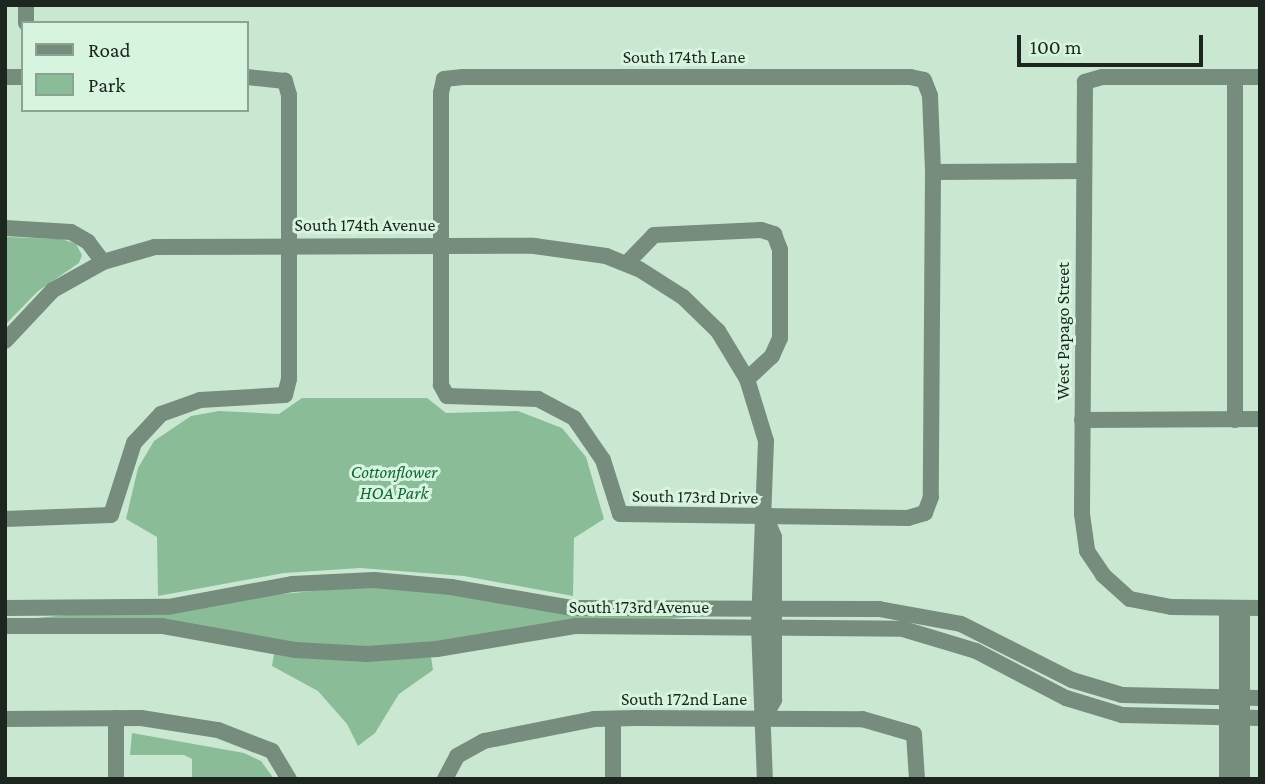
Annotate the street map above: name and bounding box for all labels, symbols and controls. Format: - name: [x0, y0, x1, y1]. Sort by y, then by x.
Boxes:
- legend: [21, 21, 248, 112]
- scale bar: [1020, 21, 1206, 65]
- text: 100 m: [1030, 35, 1082, 59]
- text: Road: [88, 38, 131, 62]
- street label: South 174th Lane: [623, 46, 745, 68]
- text: Park: [88, 73, 125, 97]
- street label: South 174th Avenue: [295, 214, 435, 236]
- street label: West Papago Street: [1052, 262, 1074, 400]
- park label: Cottonflower HOA Park: [351, 462, 437, 504]
- street label: South 173rd Drive: [632, 485, 758, 509]
- street label: South 173rd Avenue: [569, 596, 709, 618]
- street label: South 172nd Lane: [621, 688, 747, 710]

